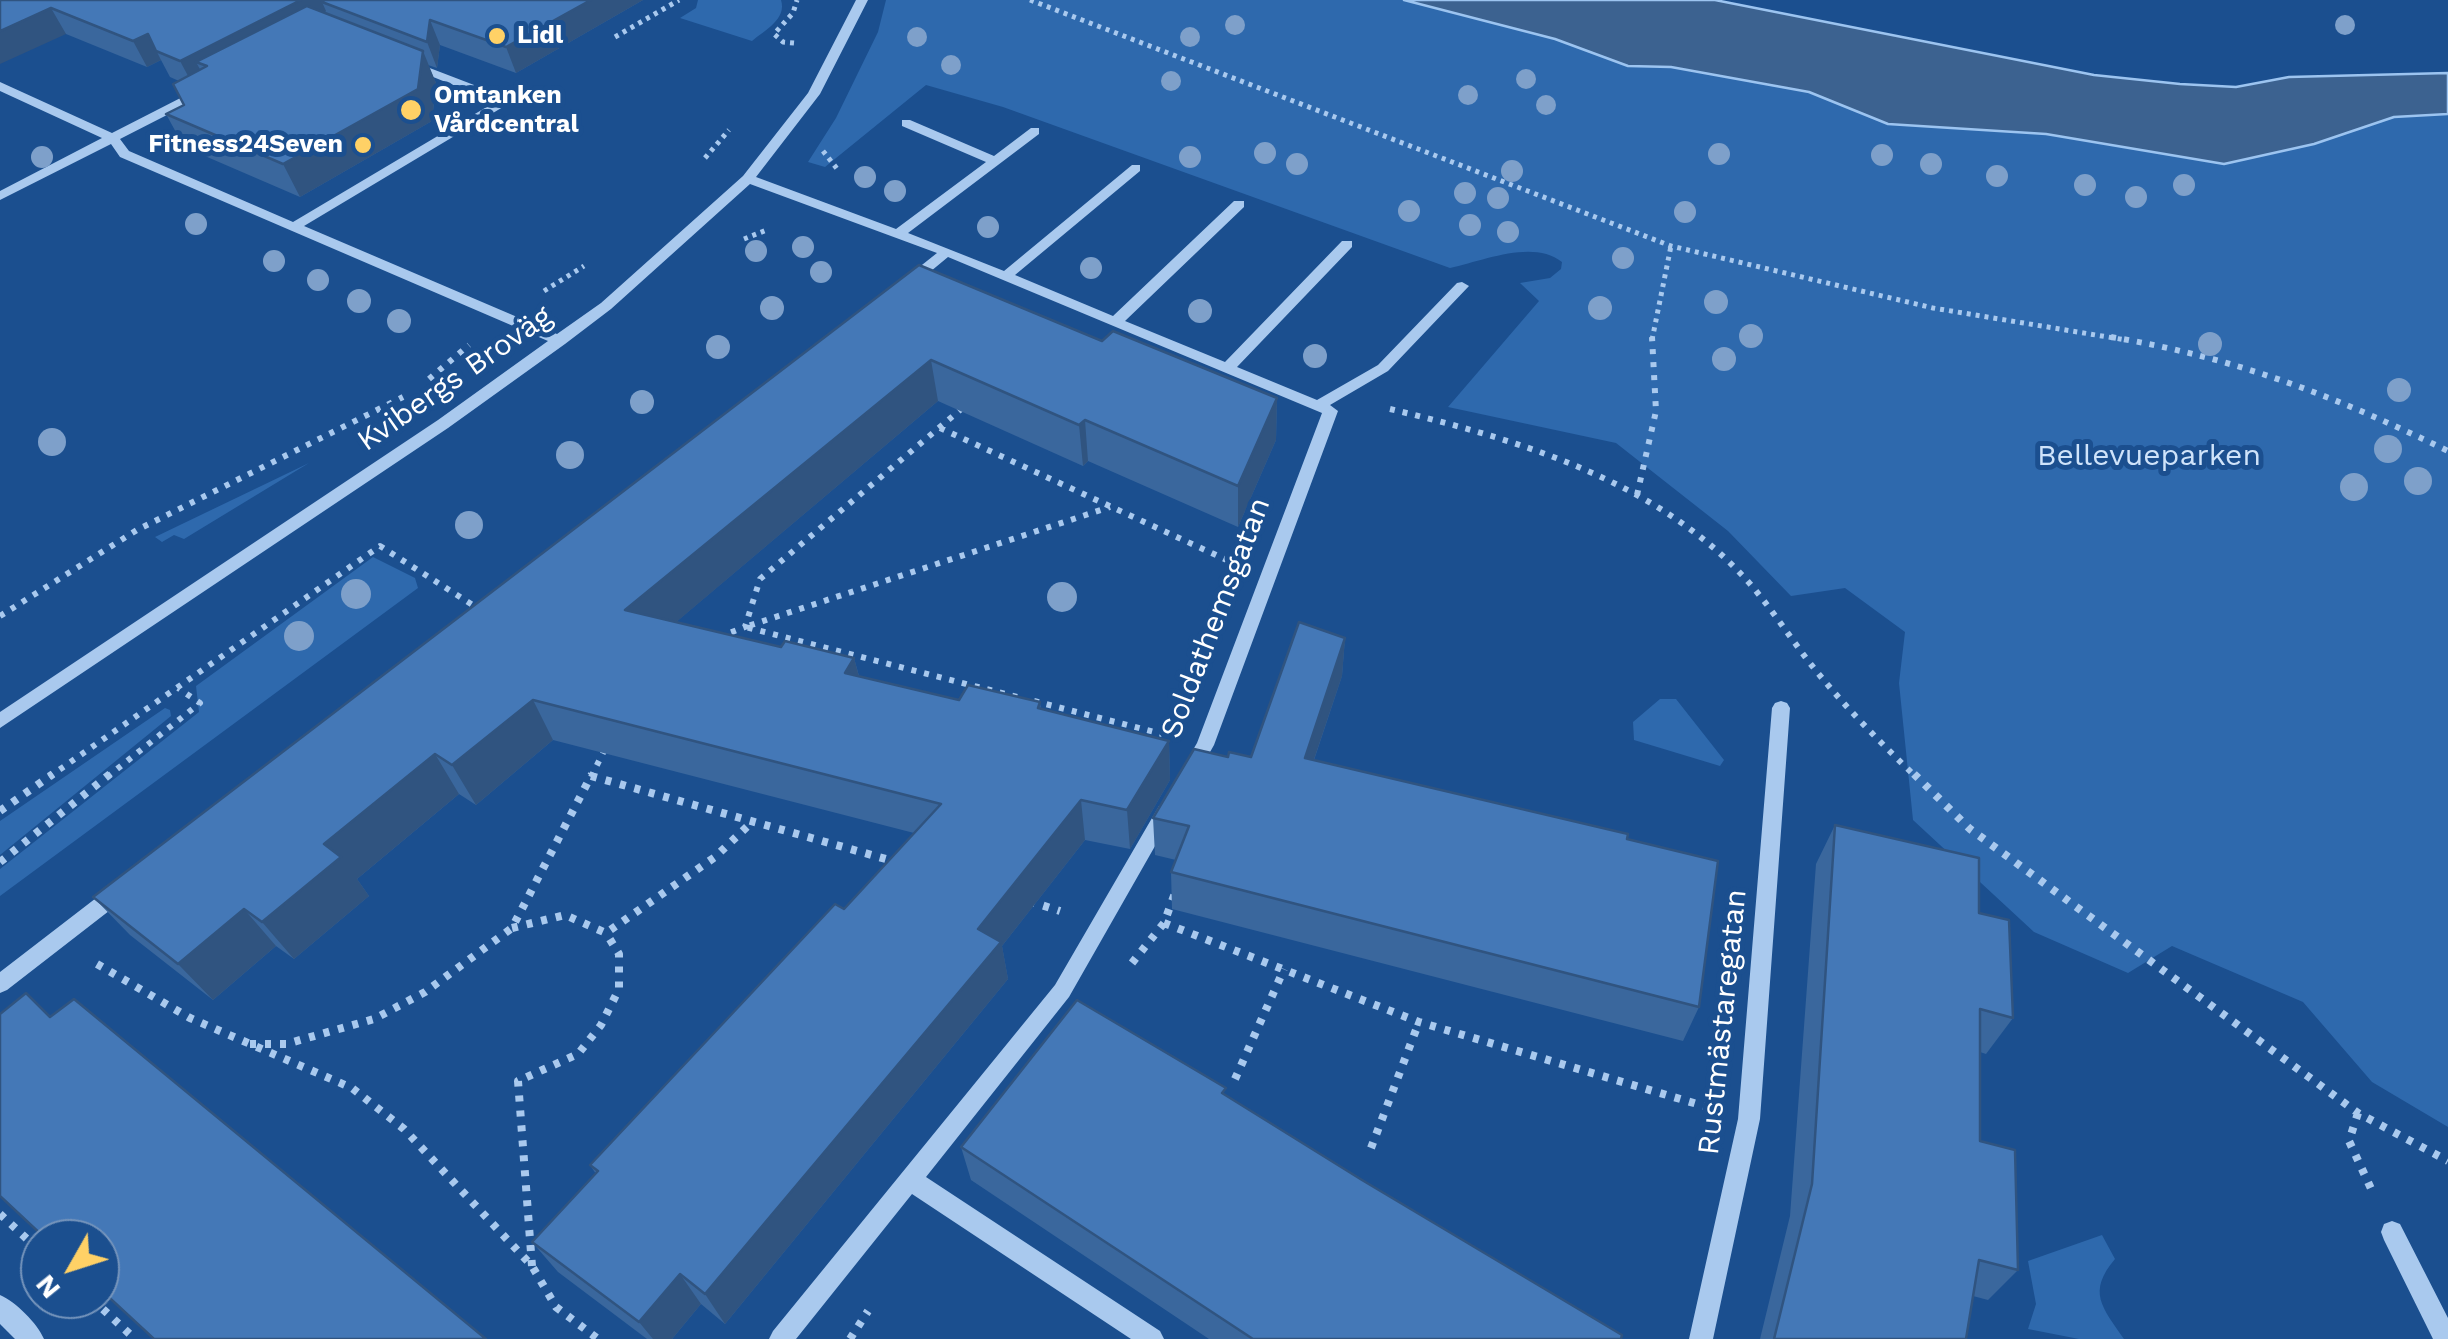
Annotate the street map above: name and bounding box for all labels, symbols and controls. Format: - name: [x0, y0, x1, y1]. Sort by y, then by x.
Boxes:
- place label: Lidl: [517, 21, 563, 51]
- marker: Lidl: [486, 25, 508, 47]
- place label: Omtanken Vårdcentral: [434, 81, 579, 140]
- marker: Omtanken Vårdcentral: [398, 97, 424, 123]
- place label: Fitness24Seven: [148, 130, 343, 160]
- marker: Fitness24Seven: [352, 134, 374, 156]
- street label: Kvibergs Broväg: [351, 299, 559, 459]
- park label: Bellevueparken: [2037, 438, 2261, 474]
- street label: Soldathemsgatan: [1154, 493, 1278, 743]
- street label: Rustmästaregatan: [1691, 887, 1755, 1157]
- north arrow: [20, 1219, 120, 1319]
- text: N: [28, 1268, 67, 1305]

